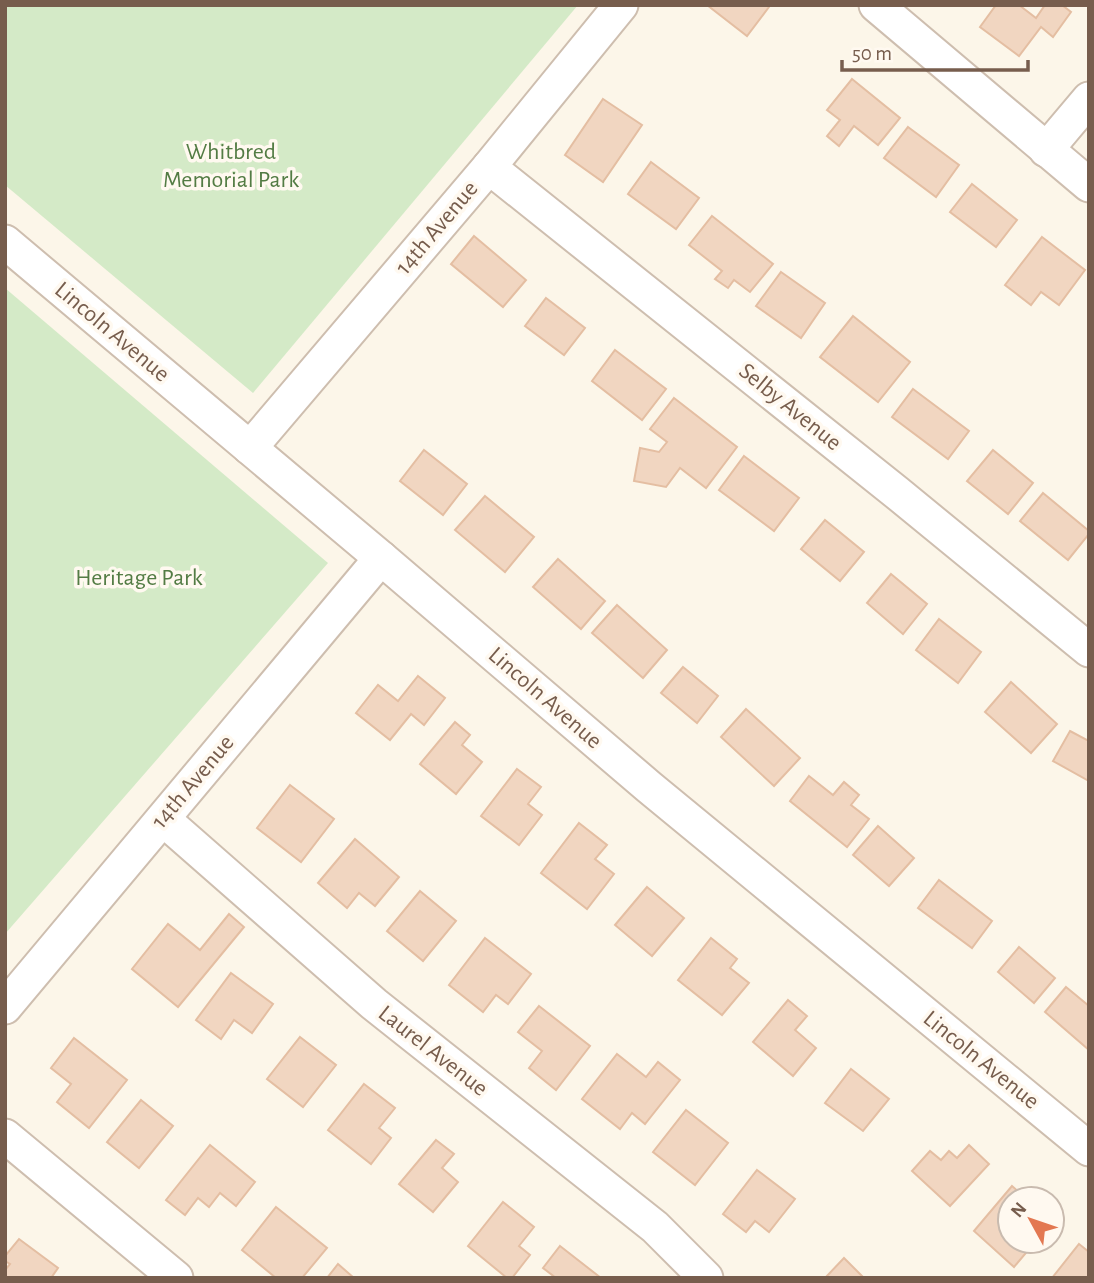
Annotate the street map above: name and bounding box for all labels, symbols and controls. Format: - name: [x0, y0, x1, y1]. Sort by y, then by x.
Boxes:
- scale bar: [842, 28, 1028, 72]
- text: 50 m: [852, 43, 892, 64]
- park label: Whitbred Memorial Park: [163, 140, 299, 192]
- street label: 14th Avenue: [391, 177, 483, 279]
- street label: Lincoln Avenue: [50, 277, 174, 387]
- street label: Selby Avenue: [734, 359, 846, 455]
- park label: Heritage Park: [75, 566, 203, 590]
- street label: Lincoln Avenue: [484, 643, 606, 753]
- street label: 14th Avenue: [147, 731, 239, 833]
- street label: Laurel Avenue: [374, 1001, 492, 1101]
- street label: Lincoln Avenue: [918, 1006, 1044, 1114]
- north arrow: [996, 1185, 1066, 1255]
- text: N: [1008, 1199, 1031, 1221]

